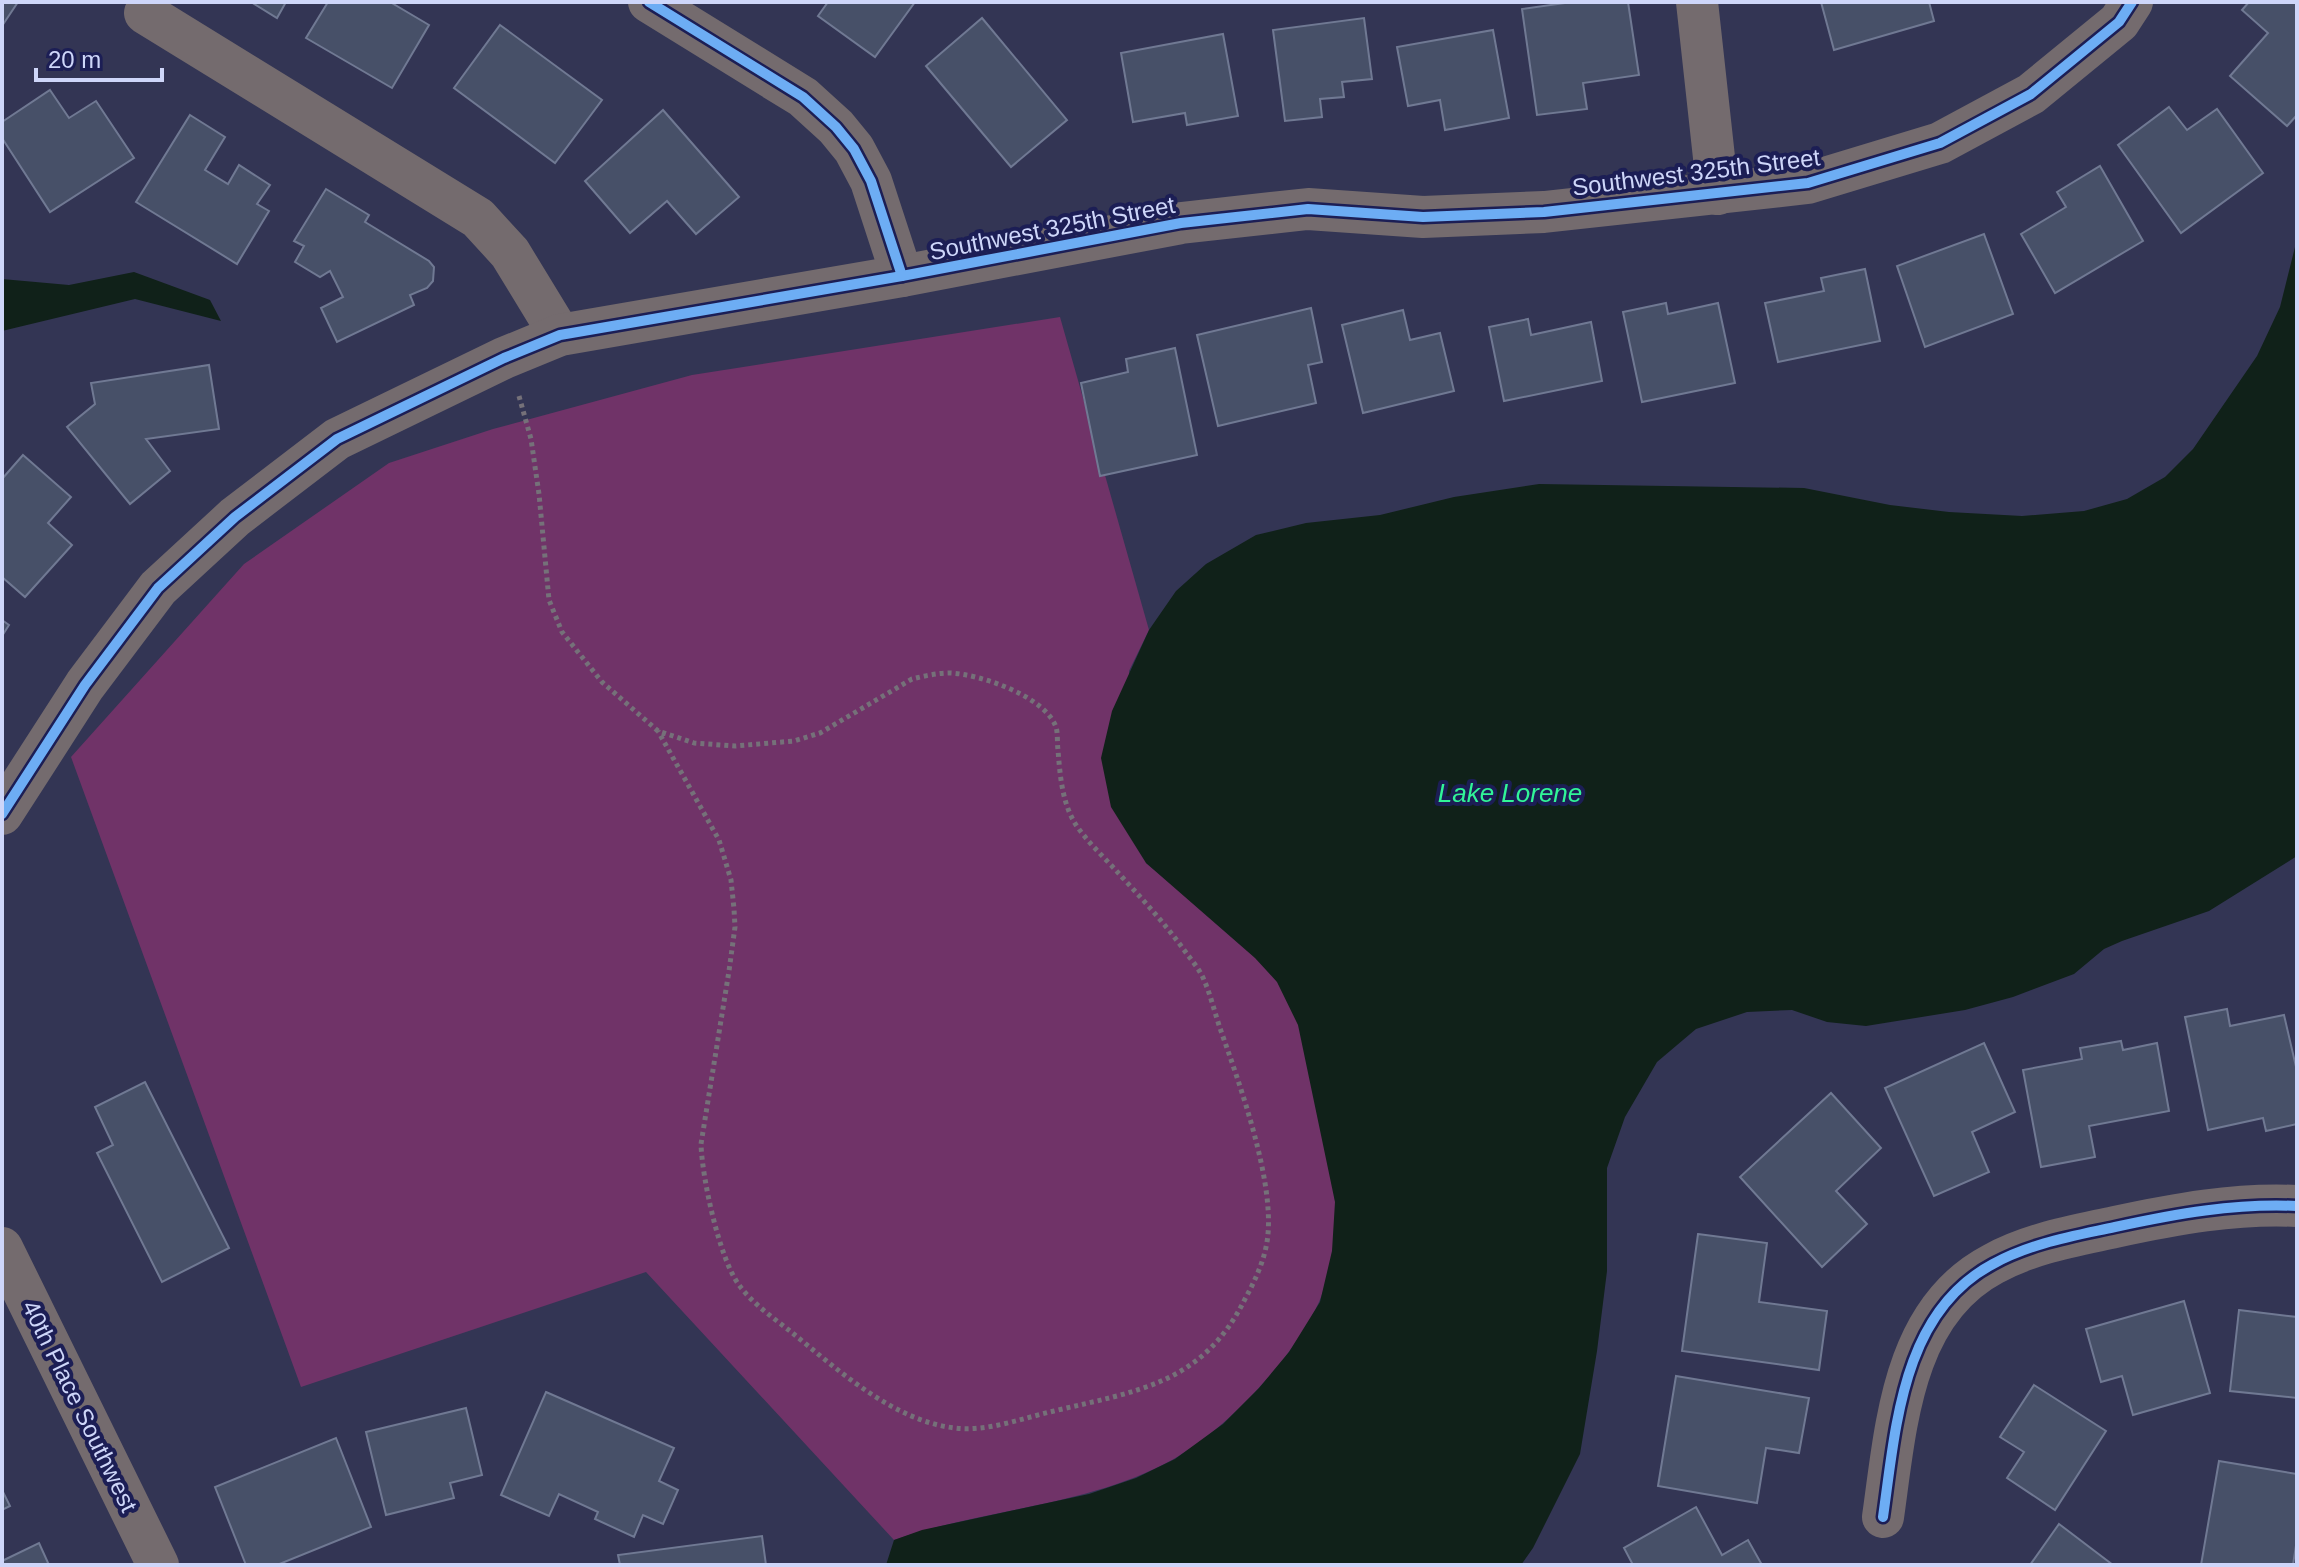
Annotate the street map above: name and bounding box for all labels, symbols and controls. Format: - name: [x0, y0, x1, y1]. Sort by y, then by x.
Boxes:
- scale bar: [36, 32, 162, 82]
- text: 20 m: [48, 46, 101, 73]
- street label: Southwest 325th Street: [1571, 143, 1822, 201]
- street label: Southwest 325th Street: [927, 191, 1177, 265]
- water label: Lake Lorene: [1438, 778, 1582, 808]
- street label: 40th Place Southwest: [17, 1296, 143, 1517]

